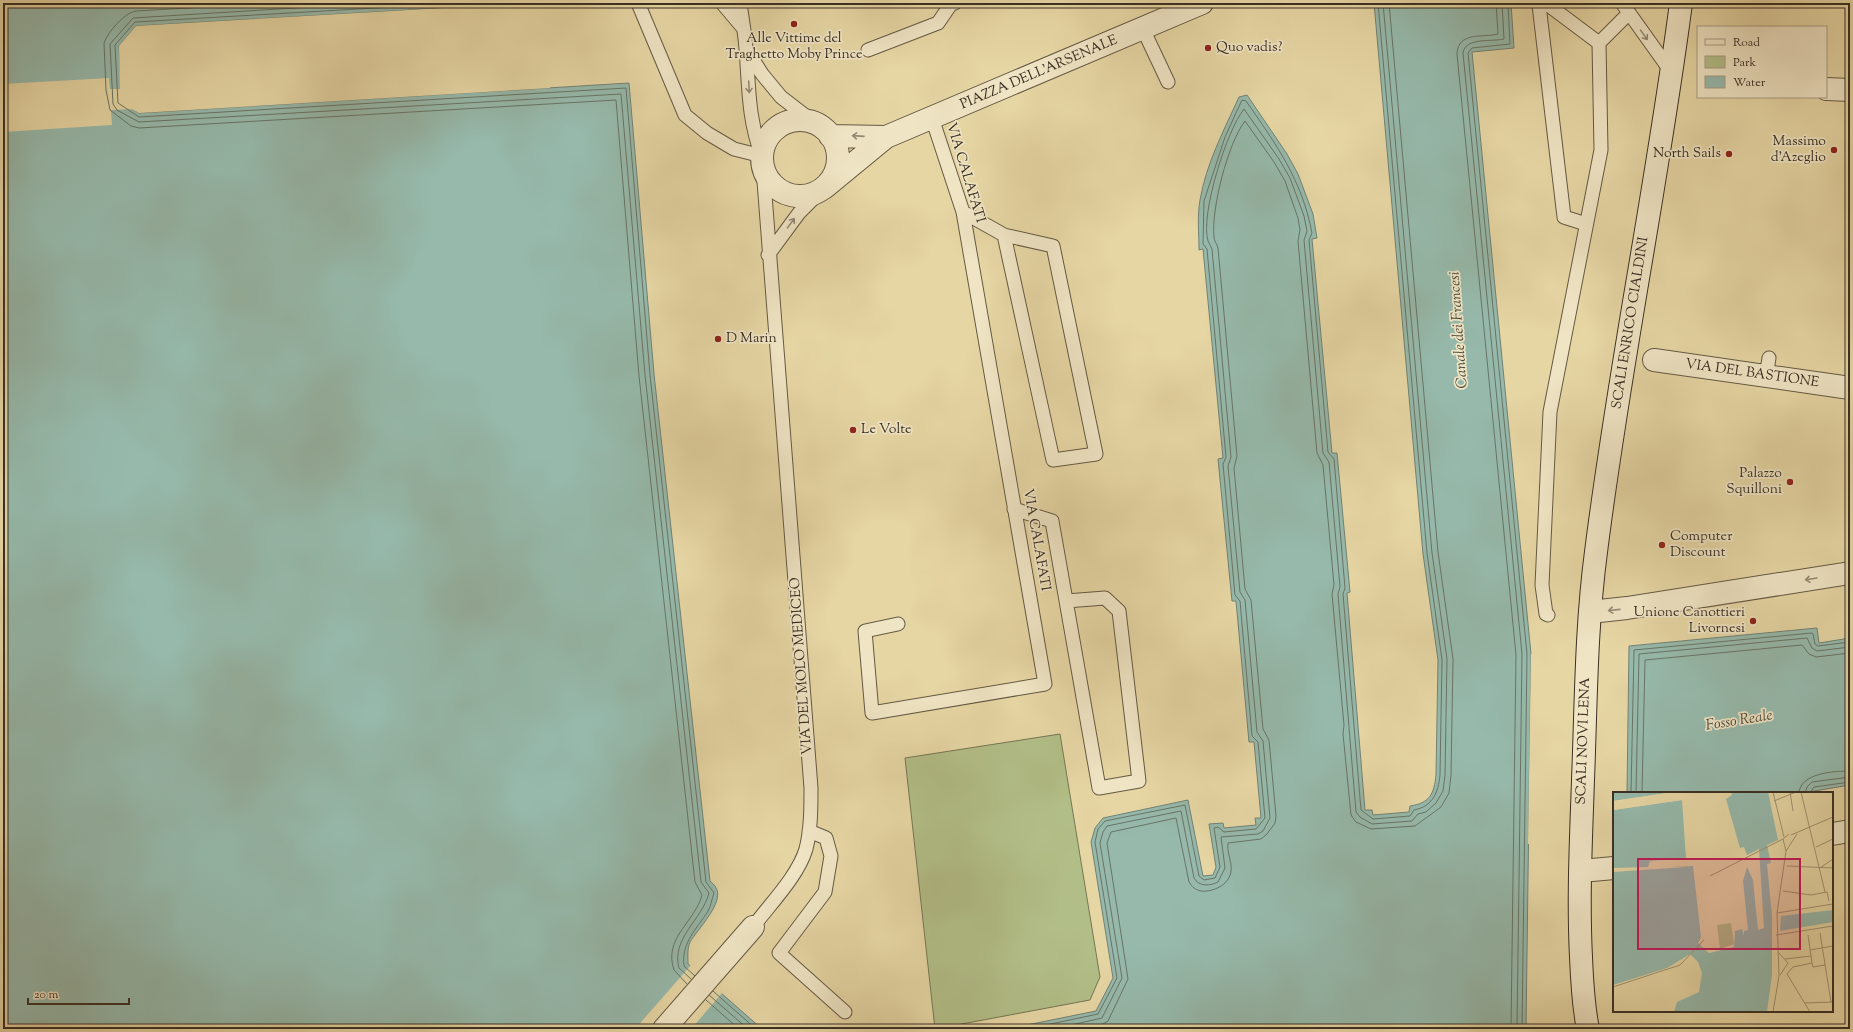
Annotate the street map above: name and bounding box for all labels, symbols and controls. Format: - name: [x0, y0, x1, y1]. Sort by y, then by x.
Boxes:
- marker: Alle Vittime del Traghetto Moby Prince: [789, 19, 799, 29]
- legend: [1697, 26, 1827, 98]
- place label: Alle Vittime del Traghetto Moby Prince: [726, 29, 863, 65]
- one-way arrow: [1640, 29, 1648, 40]
- street label: PIAZZA DELL'ARSENALE: [957, 30, 1121, 115]
- text: Road: [1733, 34, 1760, 52]
- place label: Quo vadis?: [1216, 38, 1282, 58]
- marker: Quo vadis?: [1203, 43, 1213, 53]
- text: Park: [1733, 54, 1756, 72]
- text: Water: [1733, 74, 1766, 92]
- one-way arrow: [745, 80, 752, 93]
- street label: VIA CALAFATI: [940, 121, 990, 226]
- one-way arrow: [852, 132, 865, 139]
- place label: Massimo d’Azeglio: [1771, 132, 1826, 168]
- place label: North Sails: [1653, 144, 1721, 164]
- marker: Massimo d’Azeglio: [1829, 145, 1839, 155]
- marker: North Sails: [1724, 149, 1734, 159]
- one-way arrow: [787, 218, 795, 229]
- street label: SCALI ENRICO CIALDINI: [1608, 235, 1655, 411]
- water label: Canale dei Francesi: [1444, 271, 1474, 389]
- place label: D Marin: [726, 329, 777, 349]
- marker: D Marin: [713, 334, 723, 344]
- street label: VIA DEL BASTIONE: [1684, 355, 1821, 393]
- place label: Le Volte: [861, 420, 912, 440]
- marker: Le Volte: [848, 425, 858, 435]
- place label: Palazzo Squilloni: [1726, 464, 1782, 500]
- marker: Palazzo Squilloni: [1785, 477, 1795, 487]
- street label: VIA CALAFATI: [1017, 487, 1055, 593]
- place label: Computer Discount: [1670, 527, 1733, 563]
- marker: Computer Discount: [1657, 540, 1667, 550]
- one-way arrow: [1805, 575, 1818, 583]
- street label: VIA DEL MOLO MEDICEO: [786, 577, 818, 755]
- place label: Unione Canottieri Livornesi: [1634, 603, 1745, 639]
- one-way arrow: [1608, 606, 1621, 614]
- marker: Unione Canottieri Livornesi: [1748, 616, 1758, 626]
- street label: SCALI NOVI LENA: [1572, 676, 1596, 805]
- water label: Fosso Reale: [1704, 705, 1774, 737]
- inset map: [1613, 792, 1833, 1012]
- scale bar: [28, 980, 129, 1006]
- text: 20 m: [34, 986, 59, 1004]

